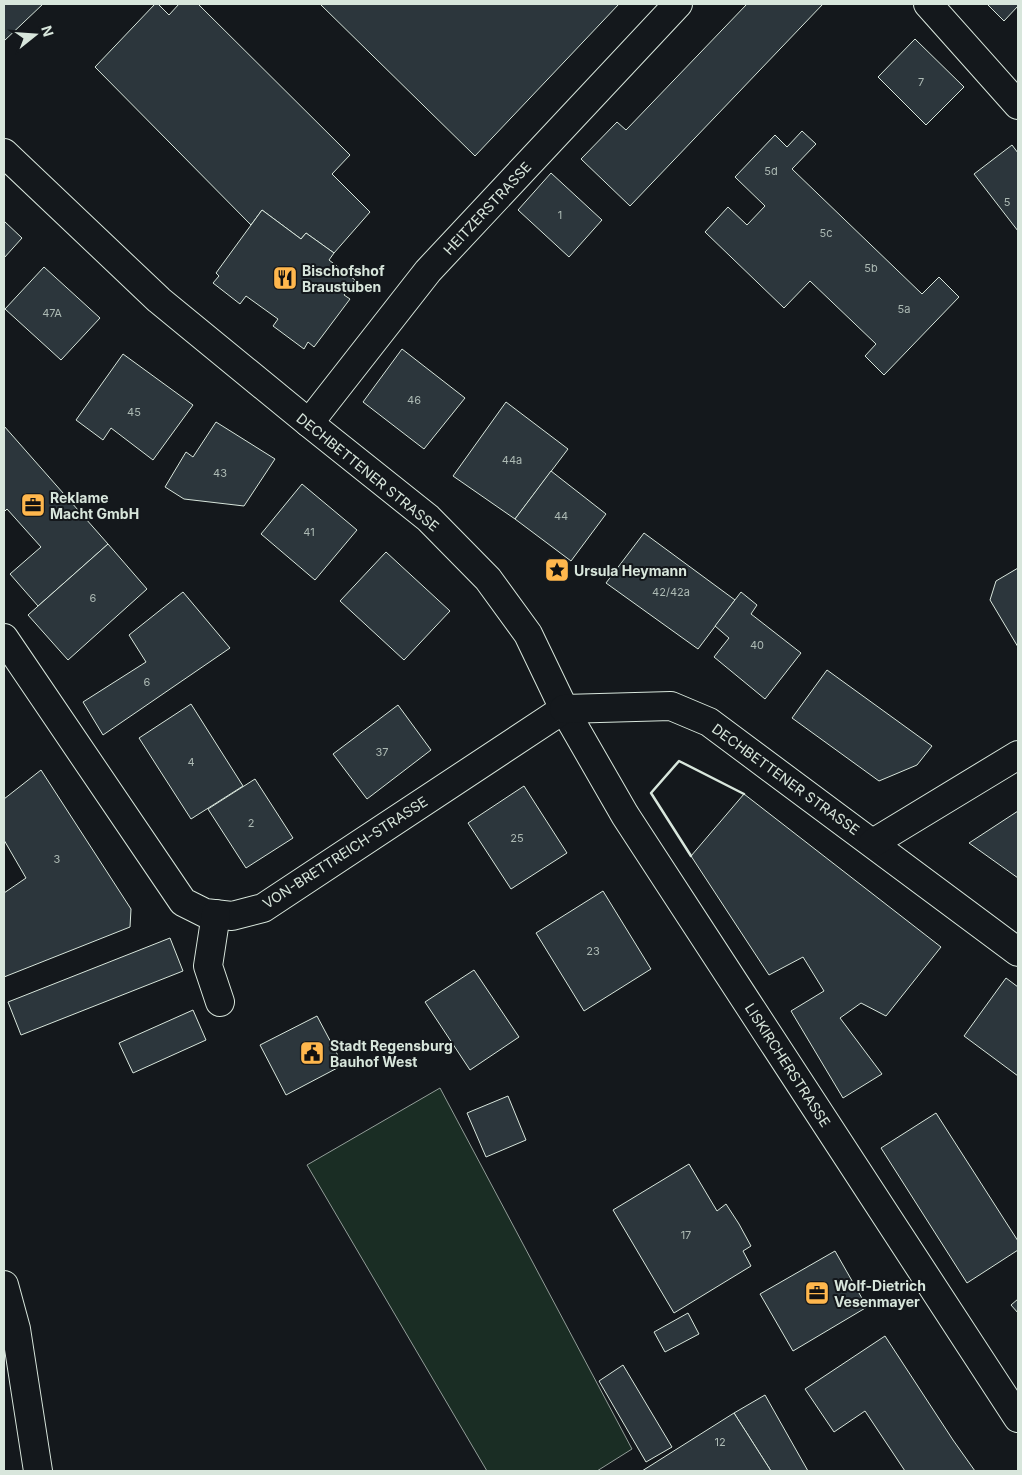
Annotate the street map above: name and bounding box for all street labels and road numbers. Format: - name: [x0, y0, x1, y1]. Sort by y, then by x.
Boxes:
- street label: HEITZERSTRASSE: [440, 158, 534, 258]
- street label: DECHBETTENER STRASSE: [293, 409, 443, 535]
- street label: DECHBETTENER STRASSE: [709, 720, 863, 838]
- street label: VON-BRETTREICH-STRASSE: [259, 792, 431, 912]
- street label: LISKIRCHERSTRASSE: [742, 1000, 834, 1130]

